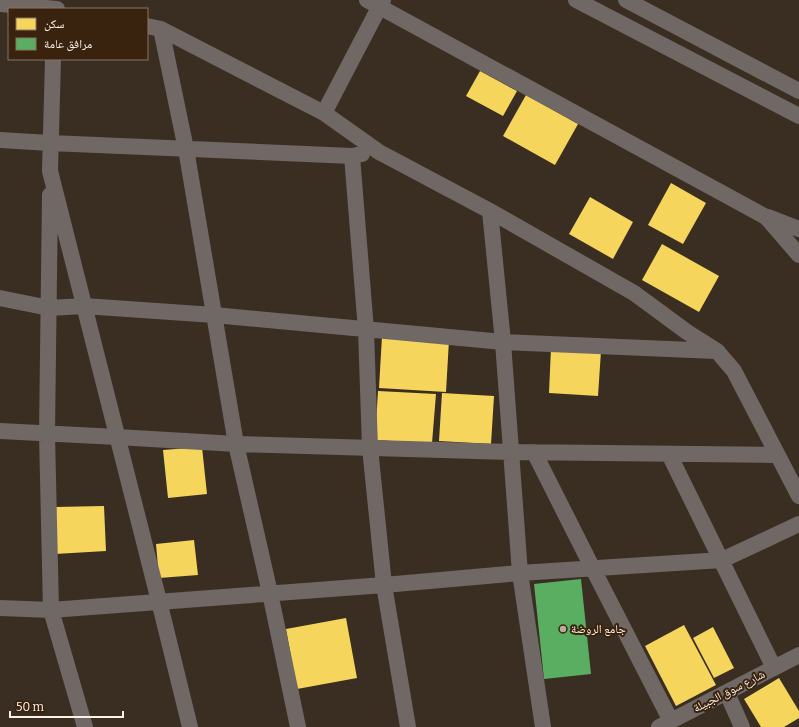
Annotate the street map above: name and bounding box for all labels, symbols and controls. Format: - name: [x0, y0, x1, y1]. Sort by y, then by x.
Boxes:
- legend: [8, 8, 148, 60]
- text: سكن: [44, 17, 65, 31]
- text: مرافق عامة: [44, 37, 92, 51]
- place label: جامع الروضة: [571, 622, 626, 636]
- marker: جامع الروضة: [558, 624, 568, 634]
- street label: شارع سوق الجبيلة: [691, 667, 768, 716]
- scale bar: [10, 693, 123, 719]
- text: 50 m: [16, 700, 45, 714]

